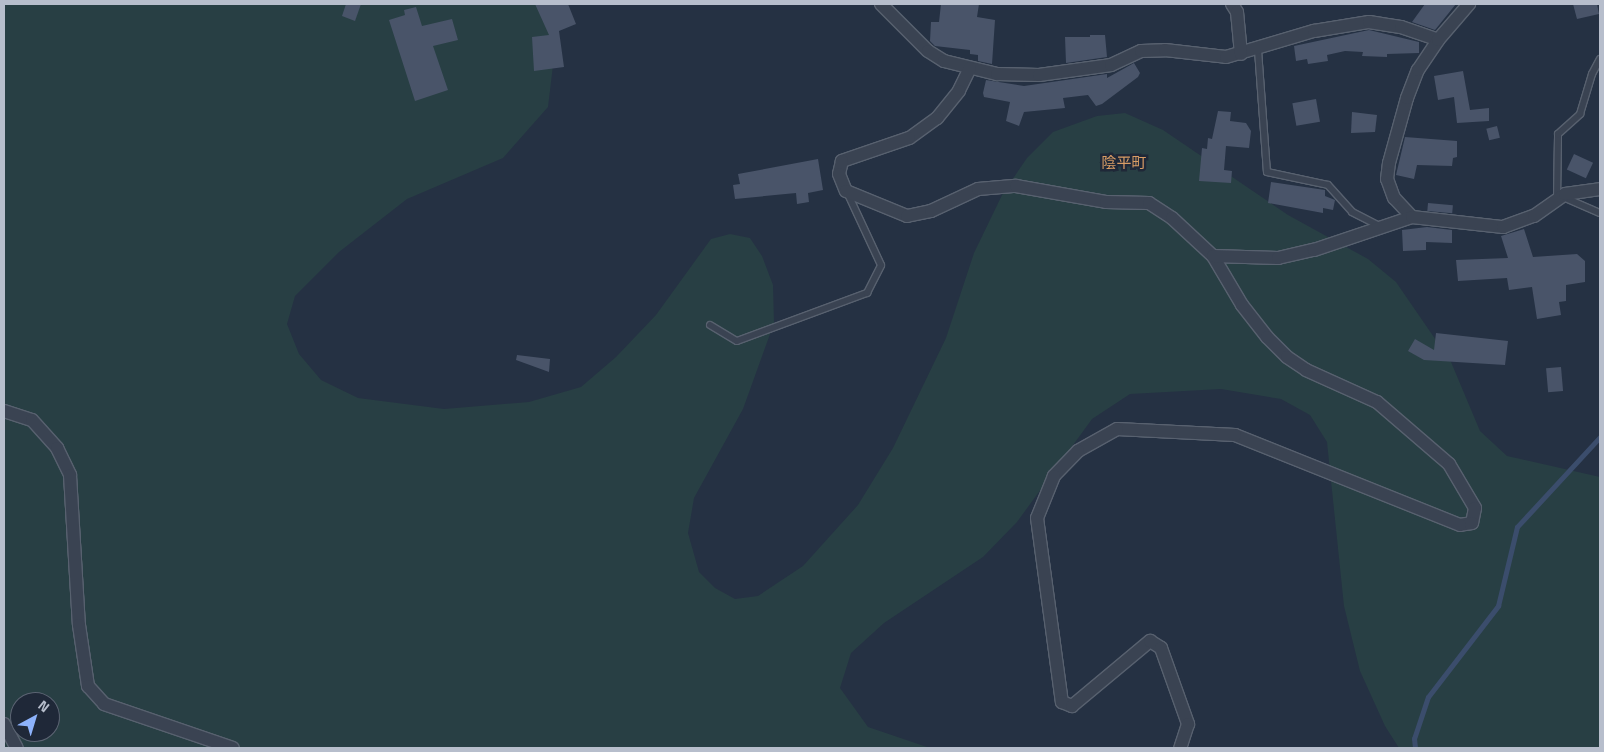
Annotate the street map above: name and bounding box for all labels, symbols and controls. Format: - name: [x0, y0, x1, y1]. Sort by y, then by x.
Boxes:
- district label: 陰平町: [1102, 154, 1146, 172]
- north arrow: [10, 692, 60, 742]
- text: N: [34, 695, 54, 717]

